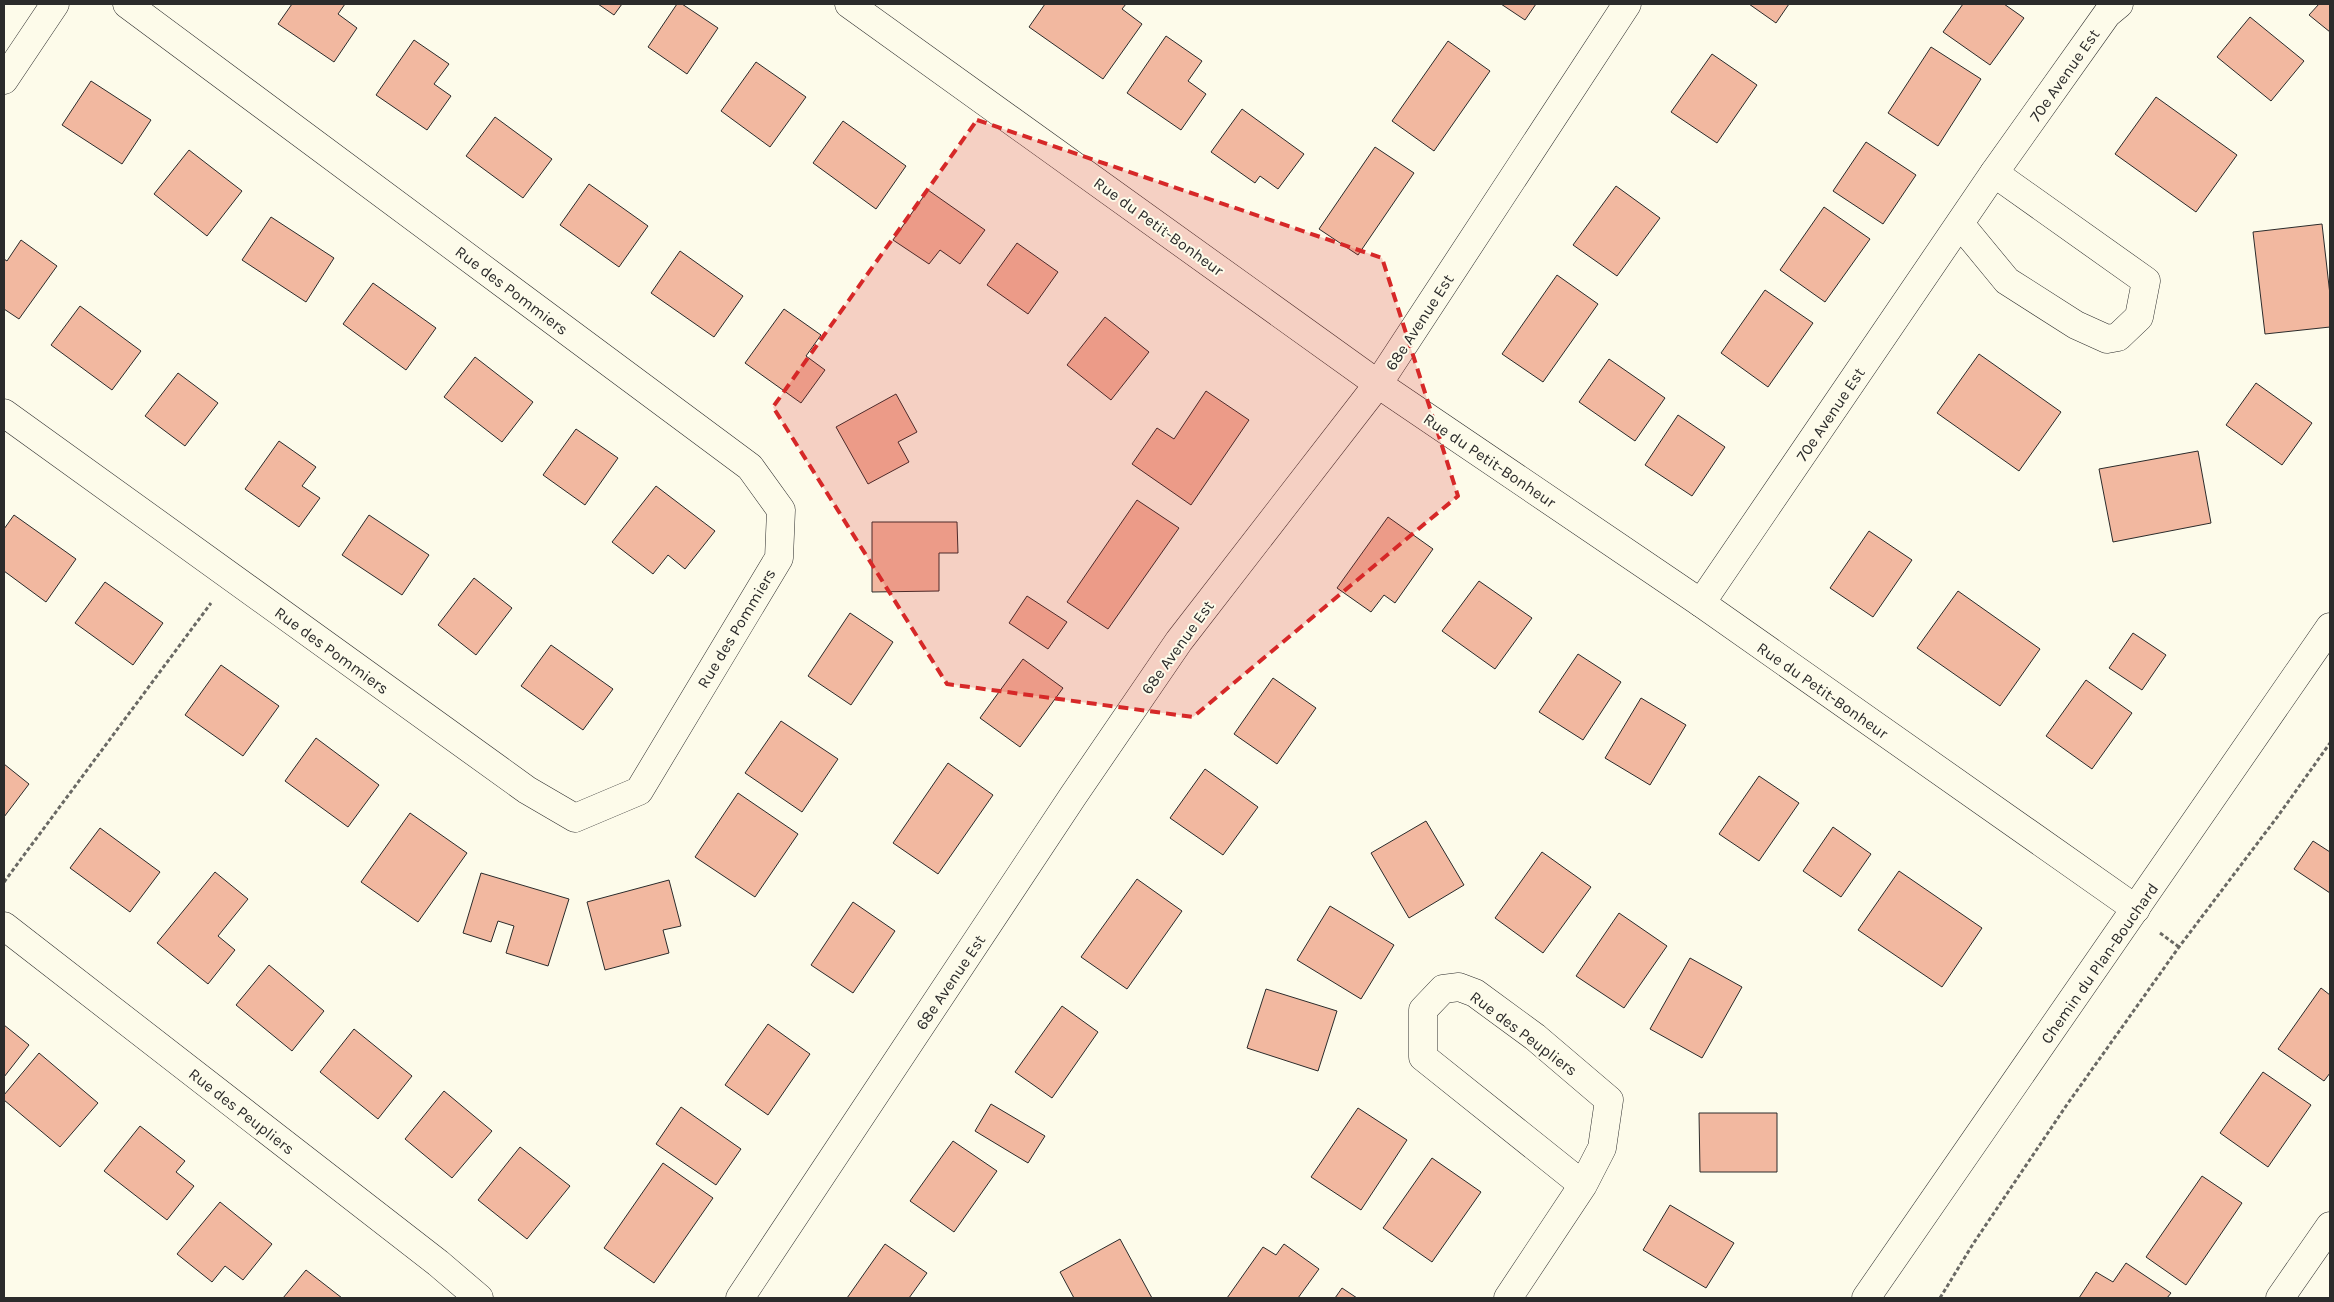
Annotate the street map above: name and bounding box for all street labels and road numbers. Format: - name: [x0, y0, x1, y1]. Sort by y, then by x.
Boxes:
- street label: 70e Avenue Est: [2025, 25, 2103, 125]
- street label: Rue du Petit-Bonheur: [1090, 173, 1227, 280]
- street label: Rue des Pommiers: [452, 242, 572, 339]
- street label: 68e Avenue Est: [1381, 271, 1458, 374]
- street label: 70e Avenue Est: [1792, 364, 1869, 465]
- street label: Rue du Petit-Bonheur: [1420, 409, 1560, 512]
- street label: Rue des Pommiers: [693, 565, 780, 691]
- street label: 68e Avenue Est: [1137, 597, 1218, 698]
- street label: Rue des Pommiers: [271, 603, 392, 698]
- street label: Rue du Petit-Bonheur: [1754, 638, 1892, 743]
- street label: Chemin du Plan-Bouchard: [2037, 879, 2162, 1047]
- street label: 68e Avenue Est: [912, 931, 989, 1034]
- street label: Rue des Peupliers: [1466, 987, 1581, 1080]
- street label: Rue des Peupliers: [185, 1064, 298, 1159]

